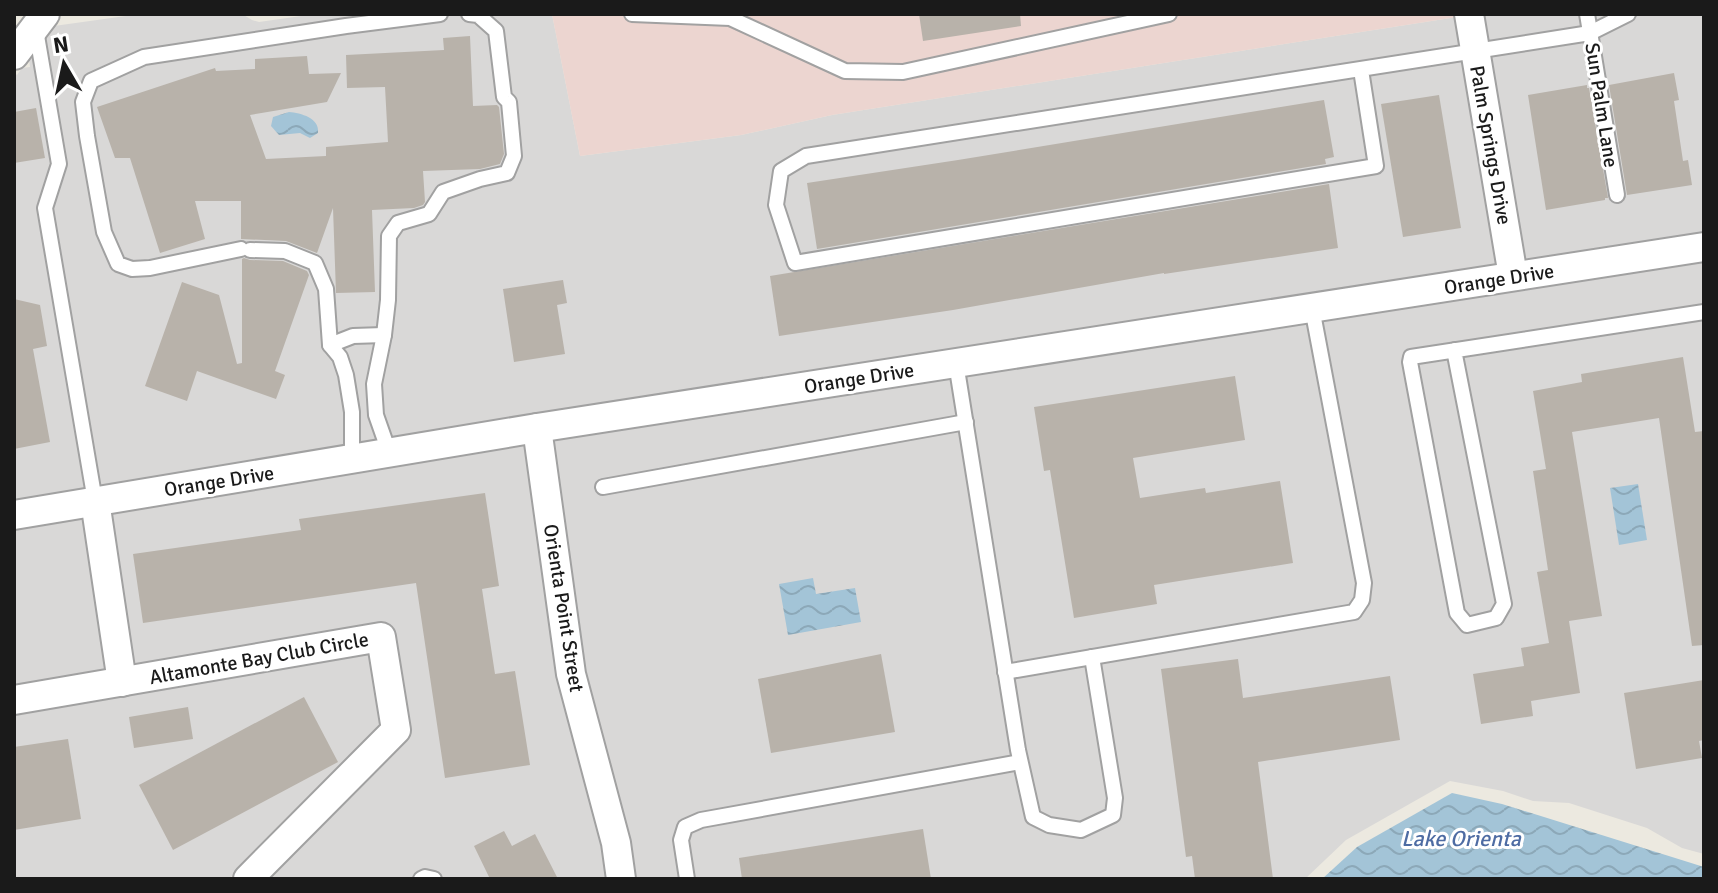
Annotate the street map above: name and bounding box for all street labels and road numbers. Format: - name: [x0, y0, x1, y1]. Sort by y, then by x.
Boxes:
- street label: Sun Palm Lane: [1579, 41, 1624, 169]
- street label: Palm Springs Drive: [1464, 63, 1517, 227]
- street label: Orange Drive: [1442, 258, 1556, 301]
- street label: Orange Drive: [802, 357, 916, 400]
- street label: Orange Drive: [162, 460, 276, 503]
- street label: Orienta Point Street: [538, 522, 589, 694]
- street label: Altamonte Bay Club Circle: [148, 627, 371, 690]

